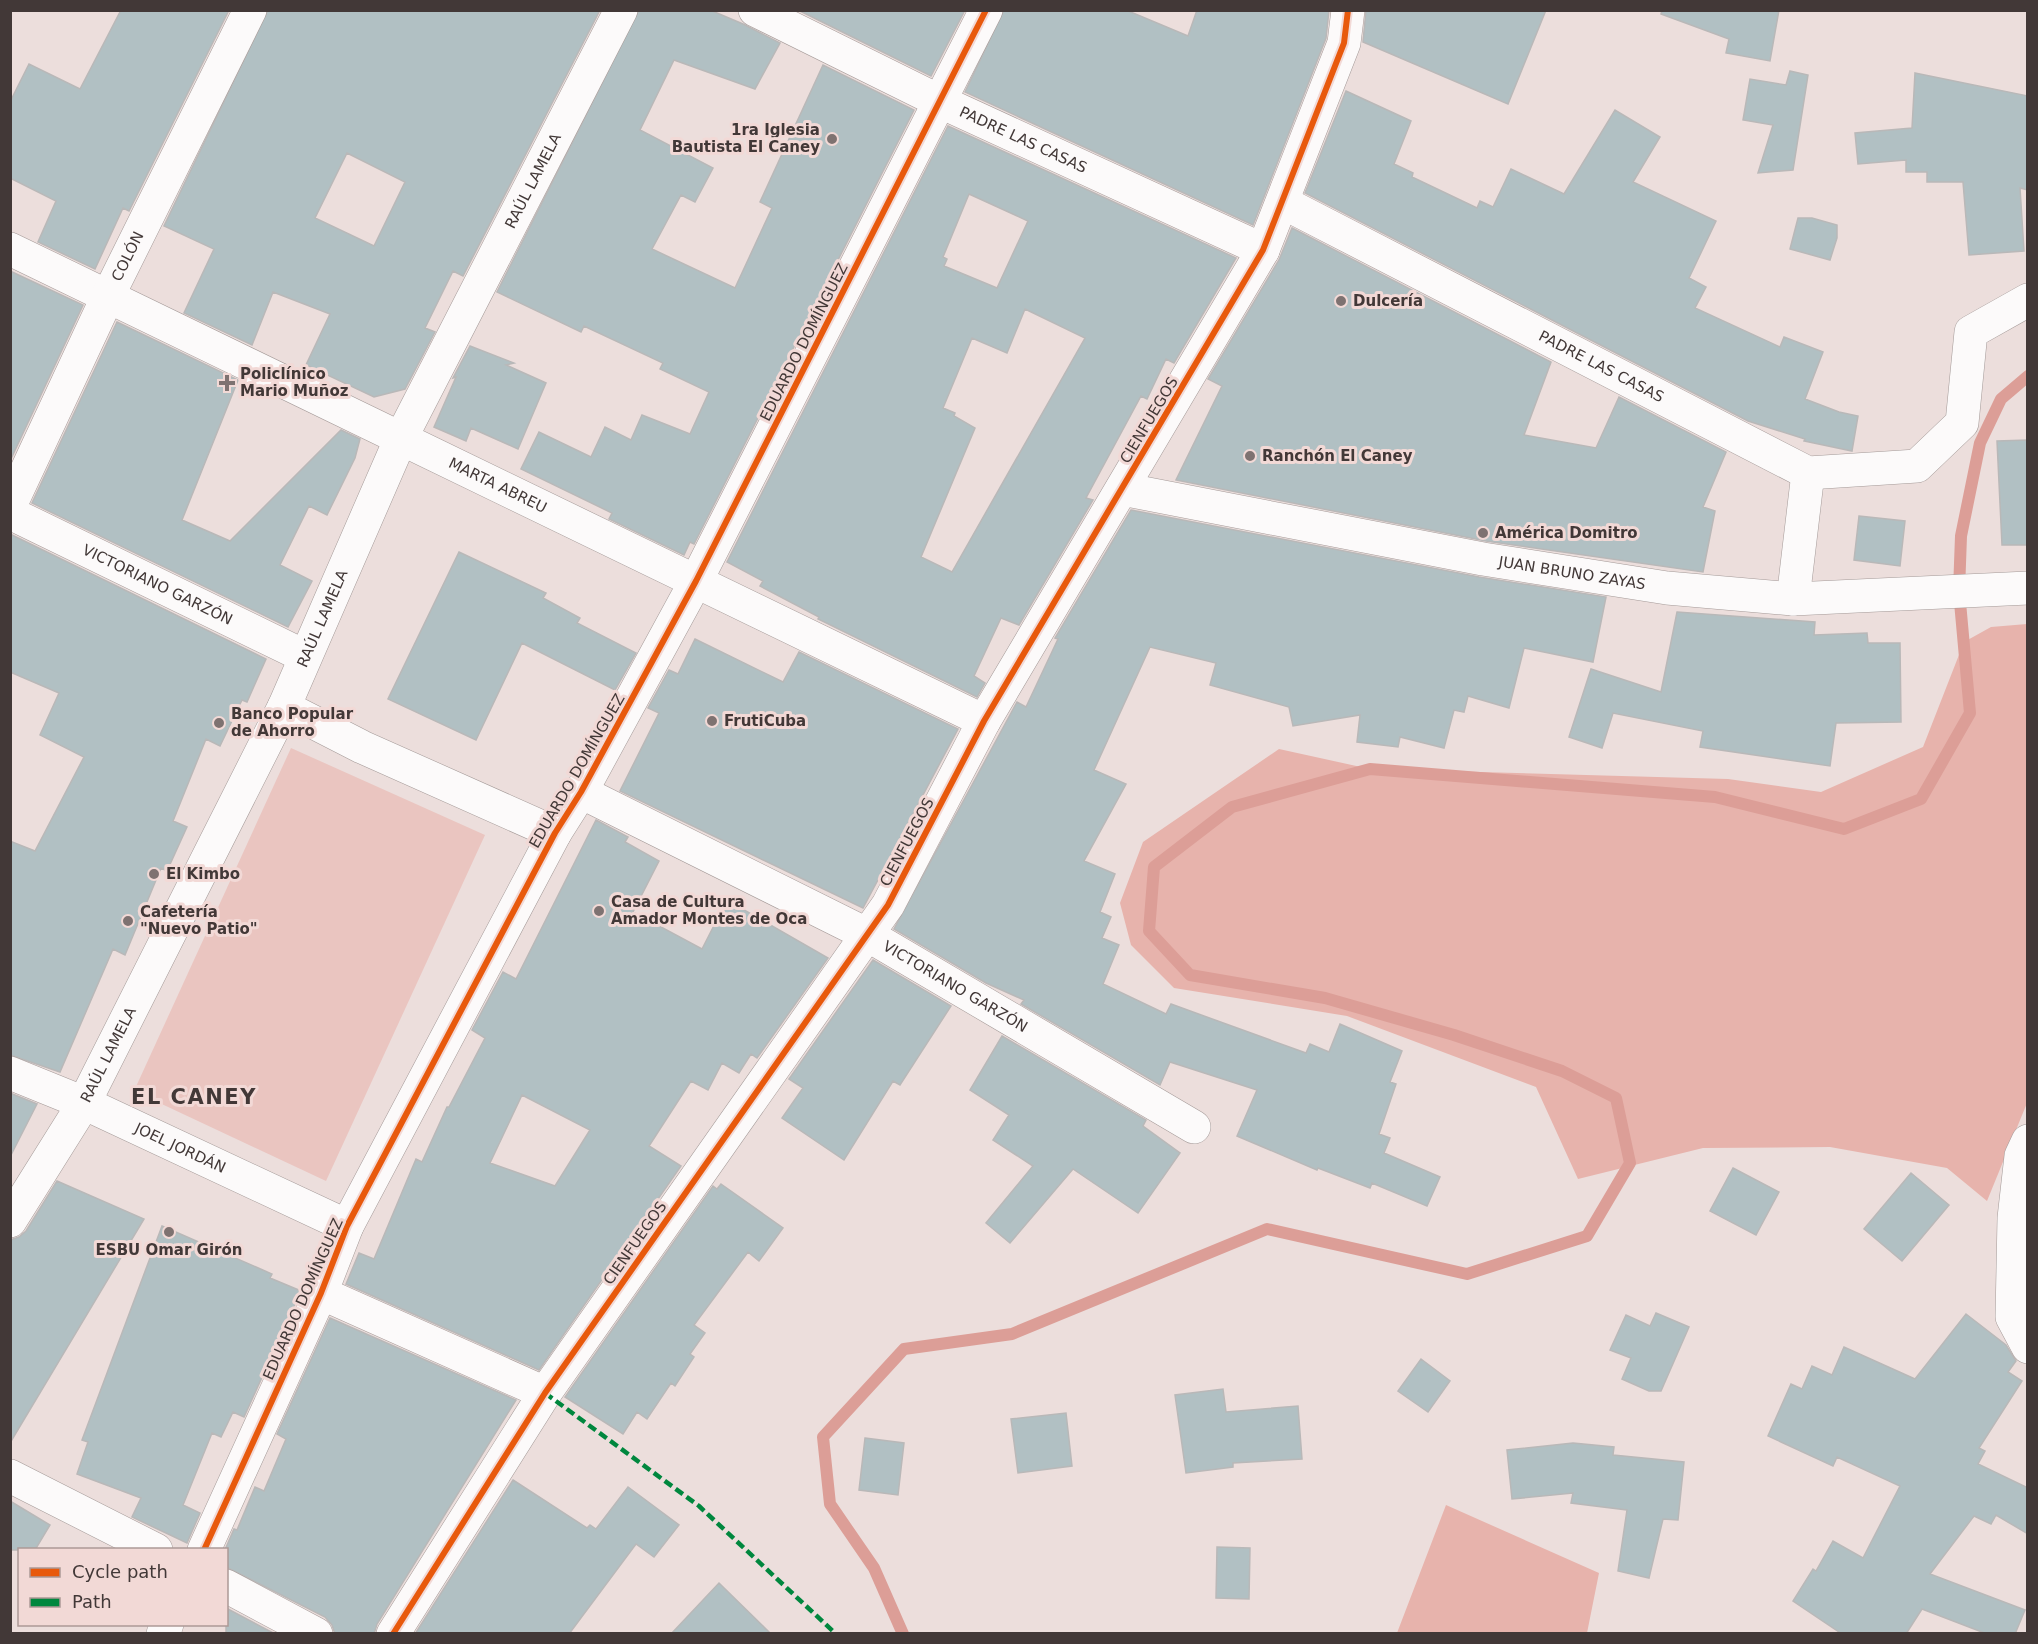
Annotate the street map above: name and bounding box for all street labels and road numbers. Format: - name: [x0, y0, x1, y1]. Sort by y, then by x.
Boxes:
- street label: PADRE LAS CASAS: [957, 103, 1090, 177]
- street label: RAÚL LAMELA: [501, 130, 565, 232]
- street label: COLÓN: [108, 229, 148, 284]
- street label: EDUARDO DOMÍNGUEZ: [755, 259, 852, 424]
- street label: PADRE LAS CASAS: [1536, 327, 1667, 406]
- street label: CIENFUEGOS: [1116, 374, 1182, 466]
- street label: MARTA ABREU: [446, 454, 550, 517]
- street label: VICTORIANO GARZÓN: [79, 541, 236, 629]
- street label: JUAN BRUNO ZAYAS: [1496, 552, 1647, 593]
- street label: RAÚL LAMELA: [293, 566, 352, 670]
- street label: EDUARDO DOMÍNGUEZ: [525, 690, 629, 851]
- street label: CIENFUEGOS: [876, 795, 938, 889]
- street label: VICTORIANO GARZÓN: [880, 937, 1031, 1036]
- street label: RAÚL LAMELA: [77, 1003, 140, 1106]
- street label: JOEL JORDÁN: [131, 1119, 229, 1177]
- street label: CIENFUEGOS: [600, 1198, 670, 1288]
- street label: EDUARDO DOMÍNGUEZ: [258, 1215, 347, 1383]

